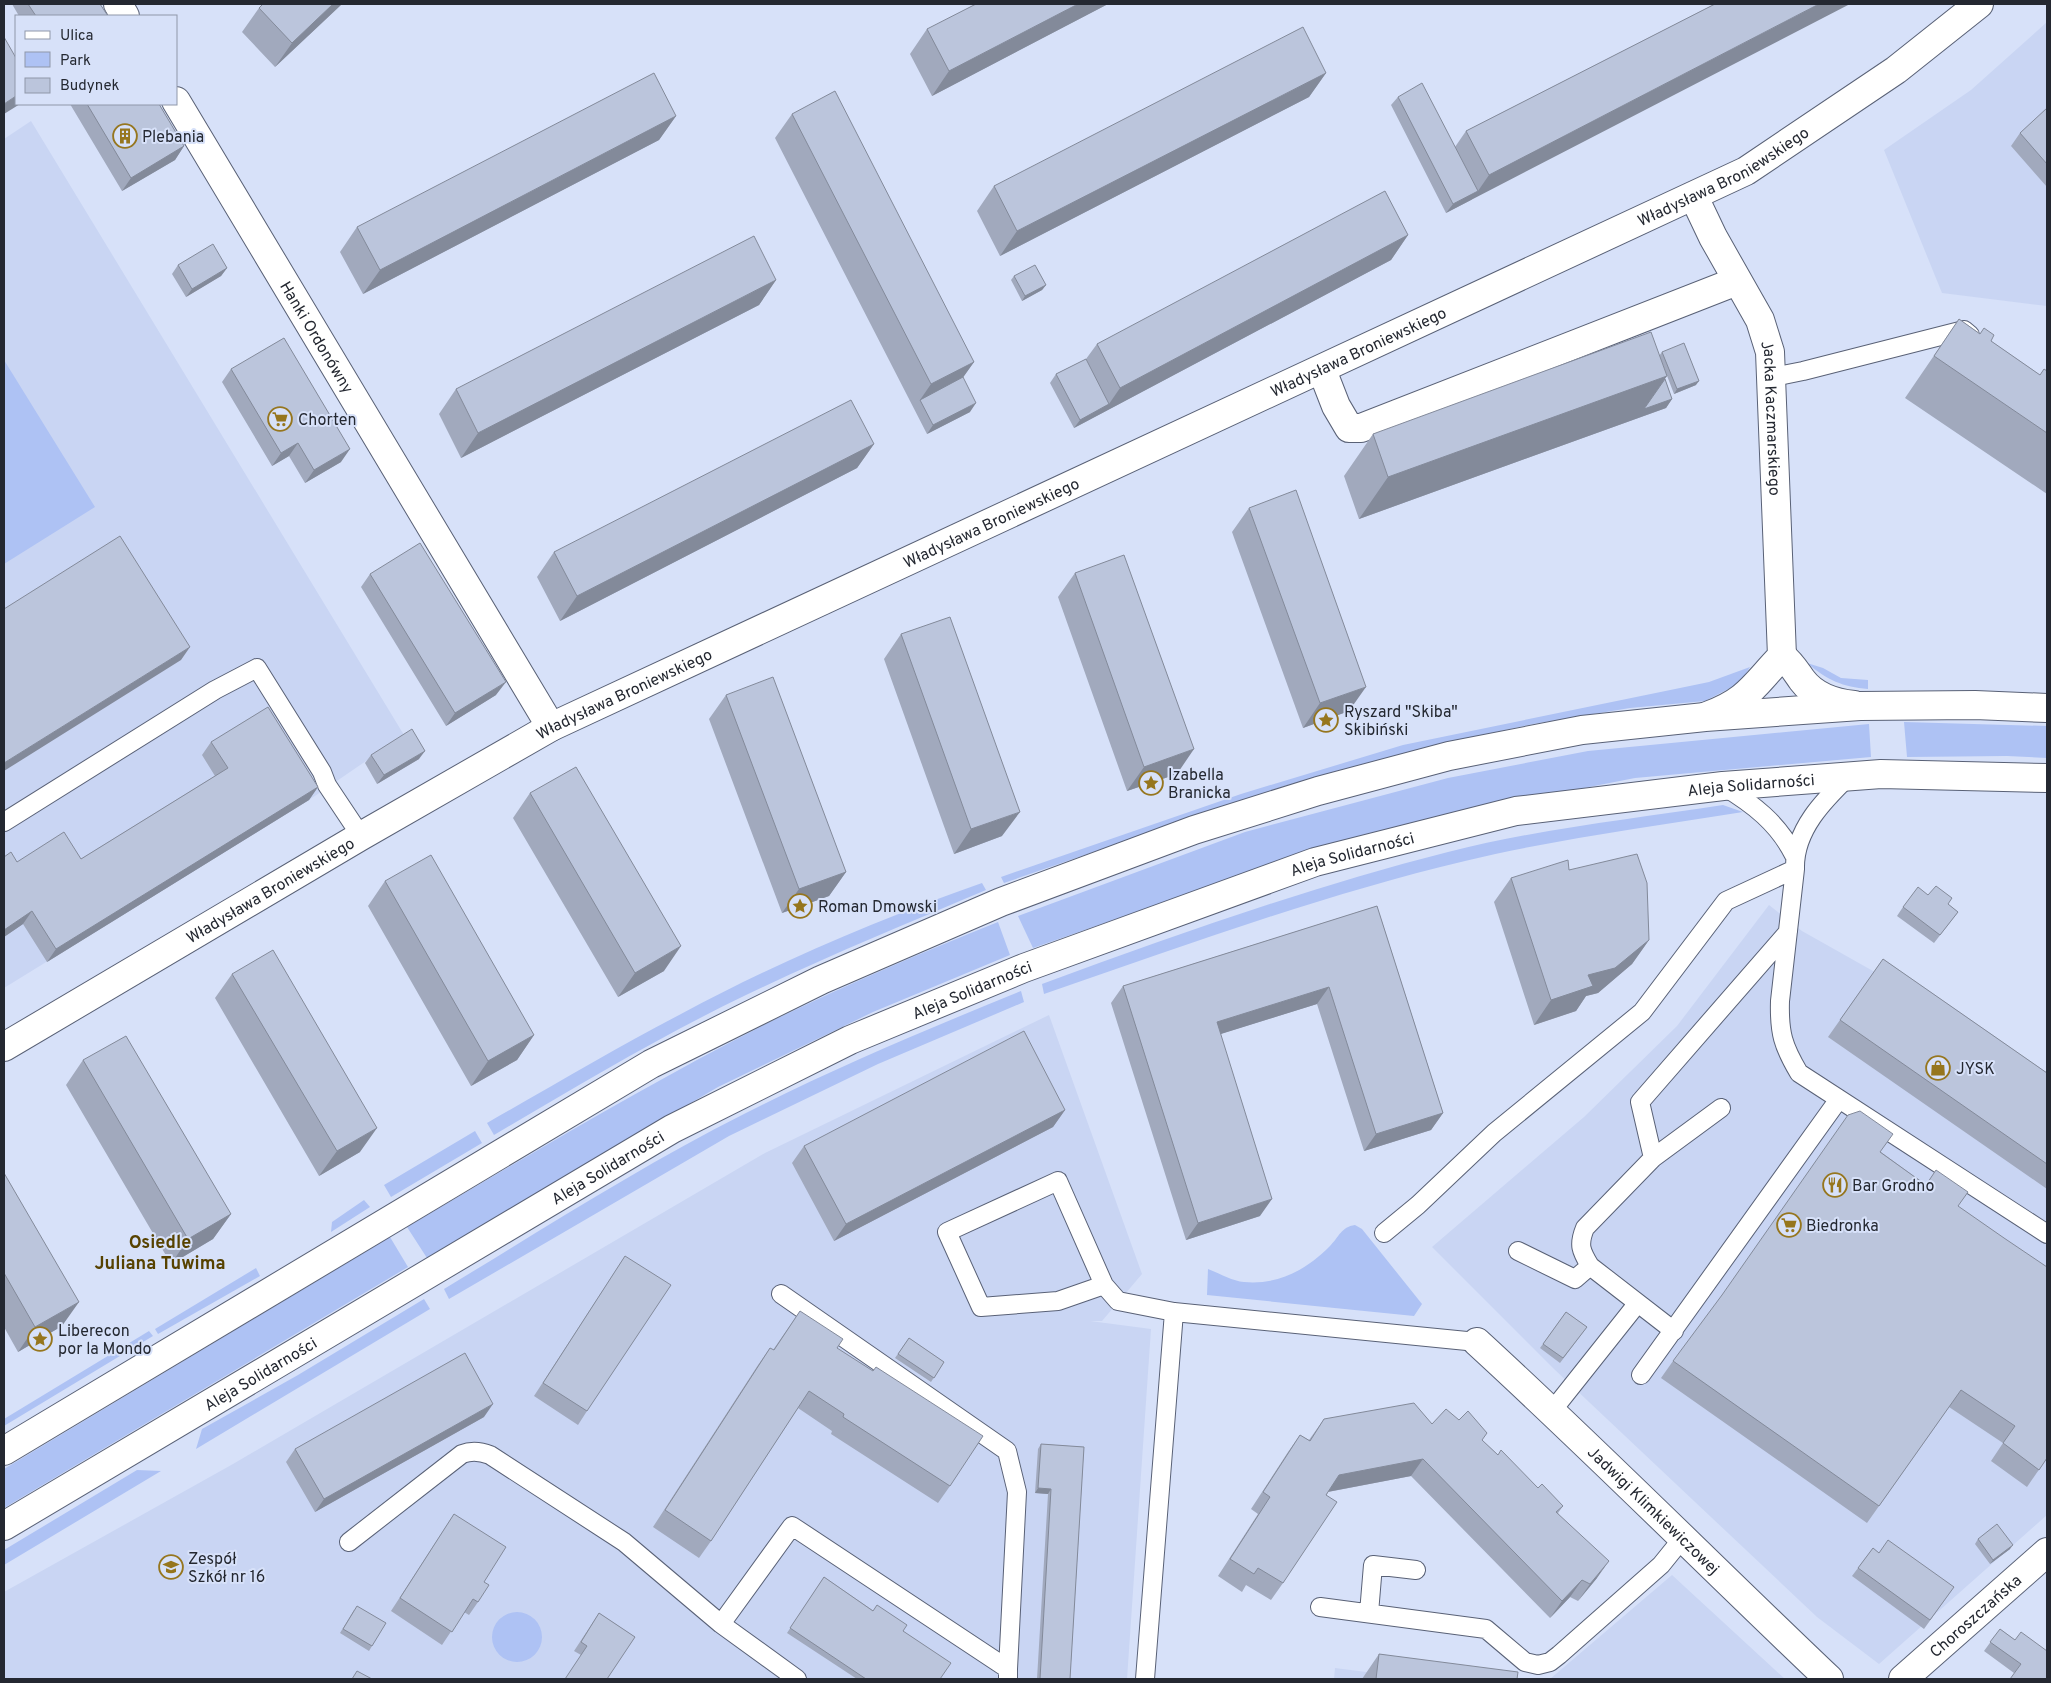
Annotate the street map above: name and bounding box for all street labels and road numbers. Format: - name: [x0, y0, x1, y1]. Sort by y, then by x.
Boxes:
- street label: Władysława Broniewskiego: [1635, 123, 1813, 232]
- street label: Hanki Ordonówny: [274, 278, 357, 398]
- street label: Władysława Broniewskiego: [1268, 304, 1450, 403]
- street label: Jacka Kaczmarskiego: [1755, 338, 1784, 496]
- street label: Władysława Broniewskiego: [901, 475, 1083, 574]
- street label: Władysława Broniewskiego: [533, 645, 716, 745]
- street label: Aleja Solidarności: [1686, 771, 1816, 802]
- street label: Aleja Solidarności: [1288, 829, 1417, 882]
- street label: Władysława Broniewskiego: [183, 834, 359, 949]
- street label: Aleja Solidarności: [910, 958, 1035, 1025]
- street label: Aleja Solidarności: [548, 1128, 669, 1210]
- street label: Aleja Solidarności: [201, 1334, 321, 1417]
- street label: Jadwigi Klimkiewiczowej: [1582, 1443, 1723, 1580]
- street label: Choroszczańska: [1926, 1571, 2026, 1663]

